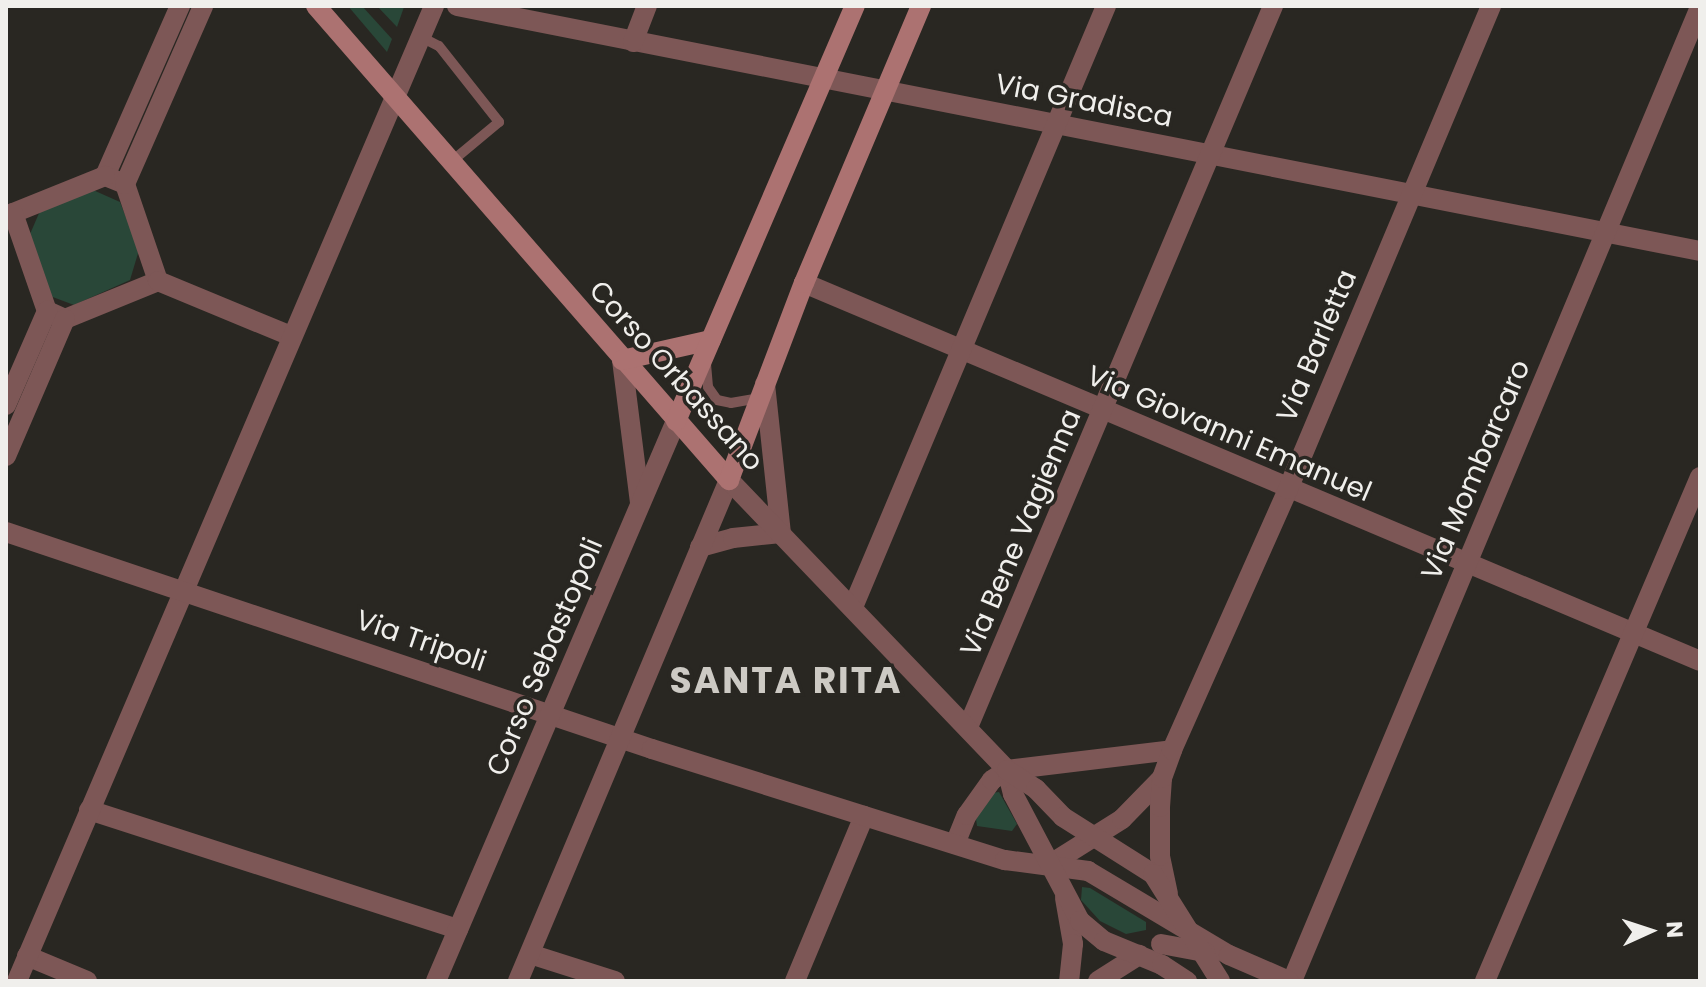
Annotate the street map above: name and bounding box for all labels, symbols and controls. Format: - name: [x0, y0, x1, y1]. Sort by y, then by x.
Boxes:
- street label: Via Gradisca: [993, 67, 1175, 135]
- street label: Via Barletta: [1270, 265, 1364, 427]
- street label: Corso Orbassano: [582, 274, 770, 478]
- street label: Via Mombarcaro: [1414, 355, 1538, 585]
- street label: Via Giovanni Emanuel: [1082, 359, 1376, 509]
- street label: Via Bene Vagienna: [954, 404, 1088, 662]
- street label: Corso Sebastopoli: [480, 533, 610, 781]
- street label: Via Tripoli: [352, 603, 490, 679]
- district label: SANTA RITA: [669, 659, 903, 703]
- north arrow: [1610, 891, 1690, 971]
- text: N: [1659, 921, 1690, 939]

